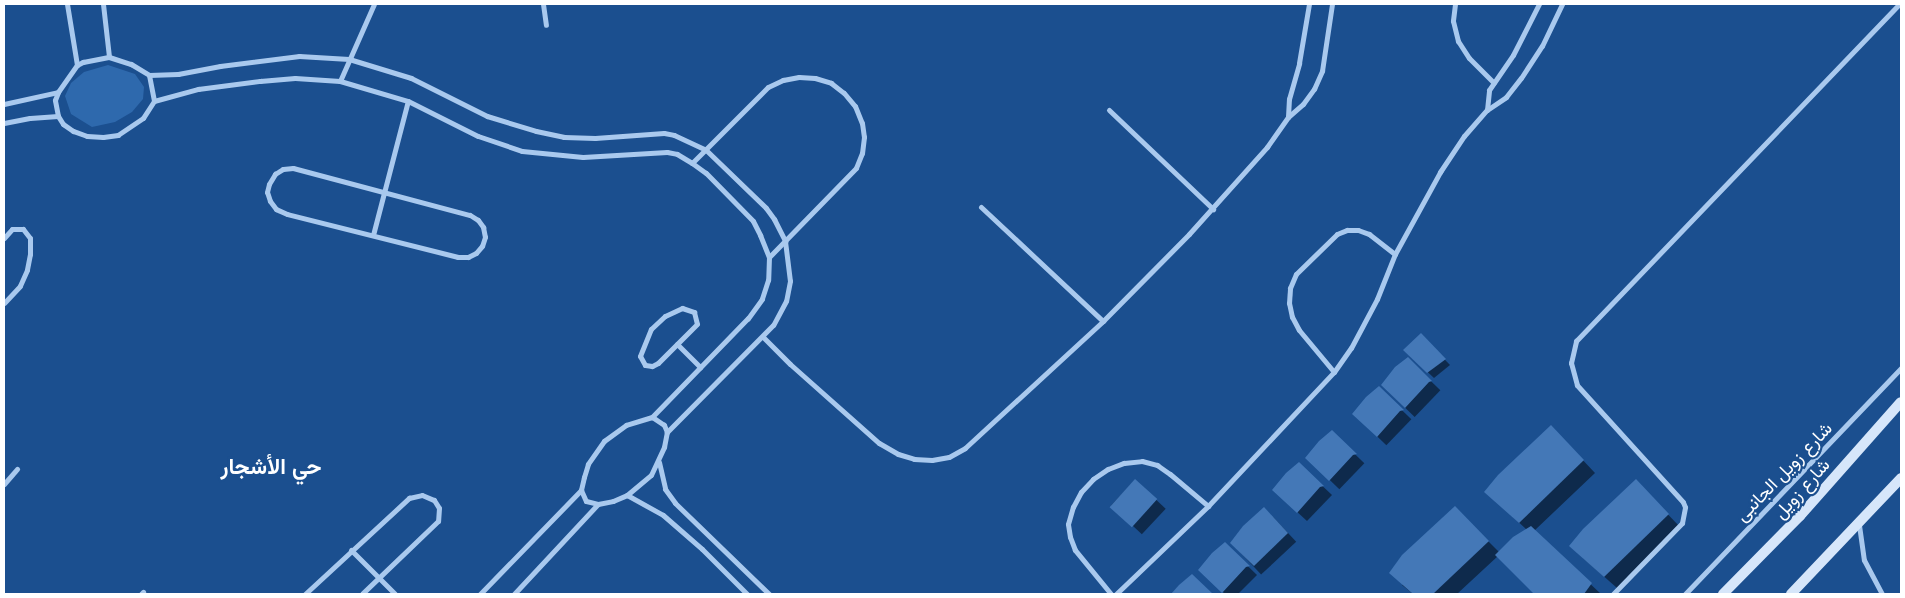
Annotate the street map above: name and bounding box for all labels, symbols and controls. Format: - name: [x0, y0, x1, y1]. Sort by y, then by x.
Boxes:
- street label: شارع زويل الجانبى: [1731, 418, 1837, 526]
- district label: حي الأشجار: [221, 454, 321, 480]
- street label: شارع زويل: [1769, 455, 1835, 523]

